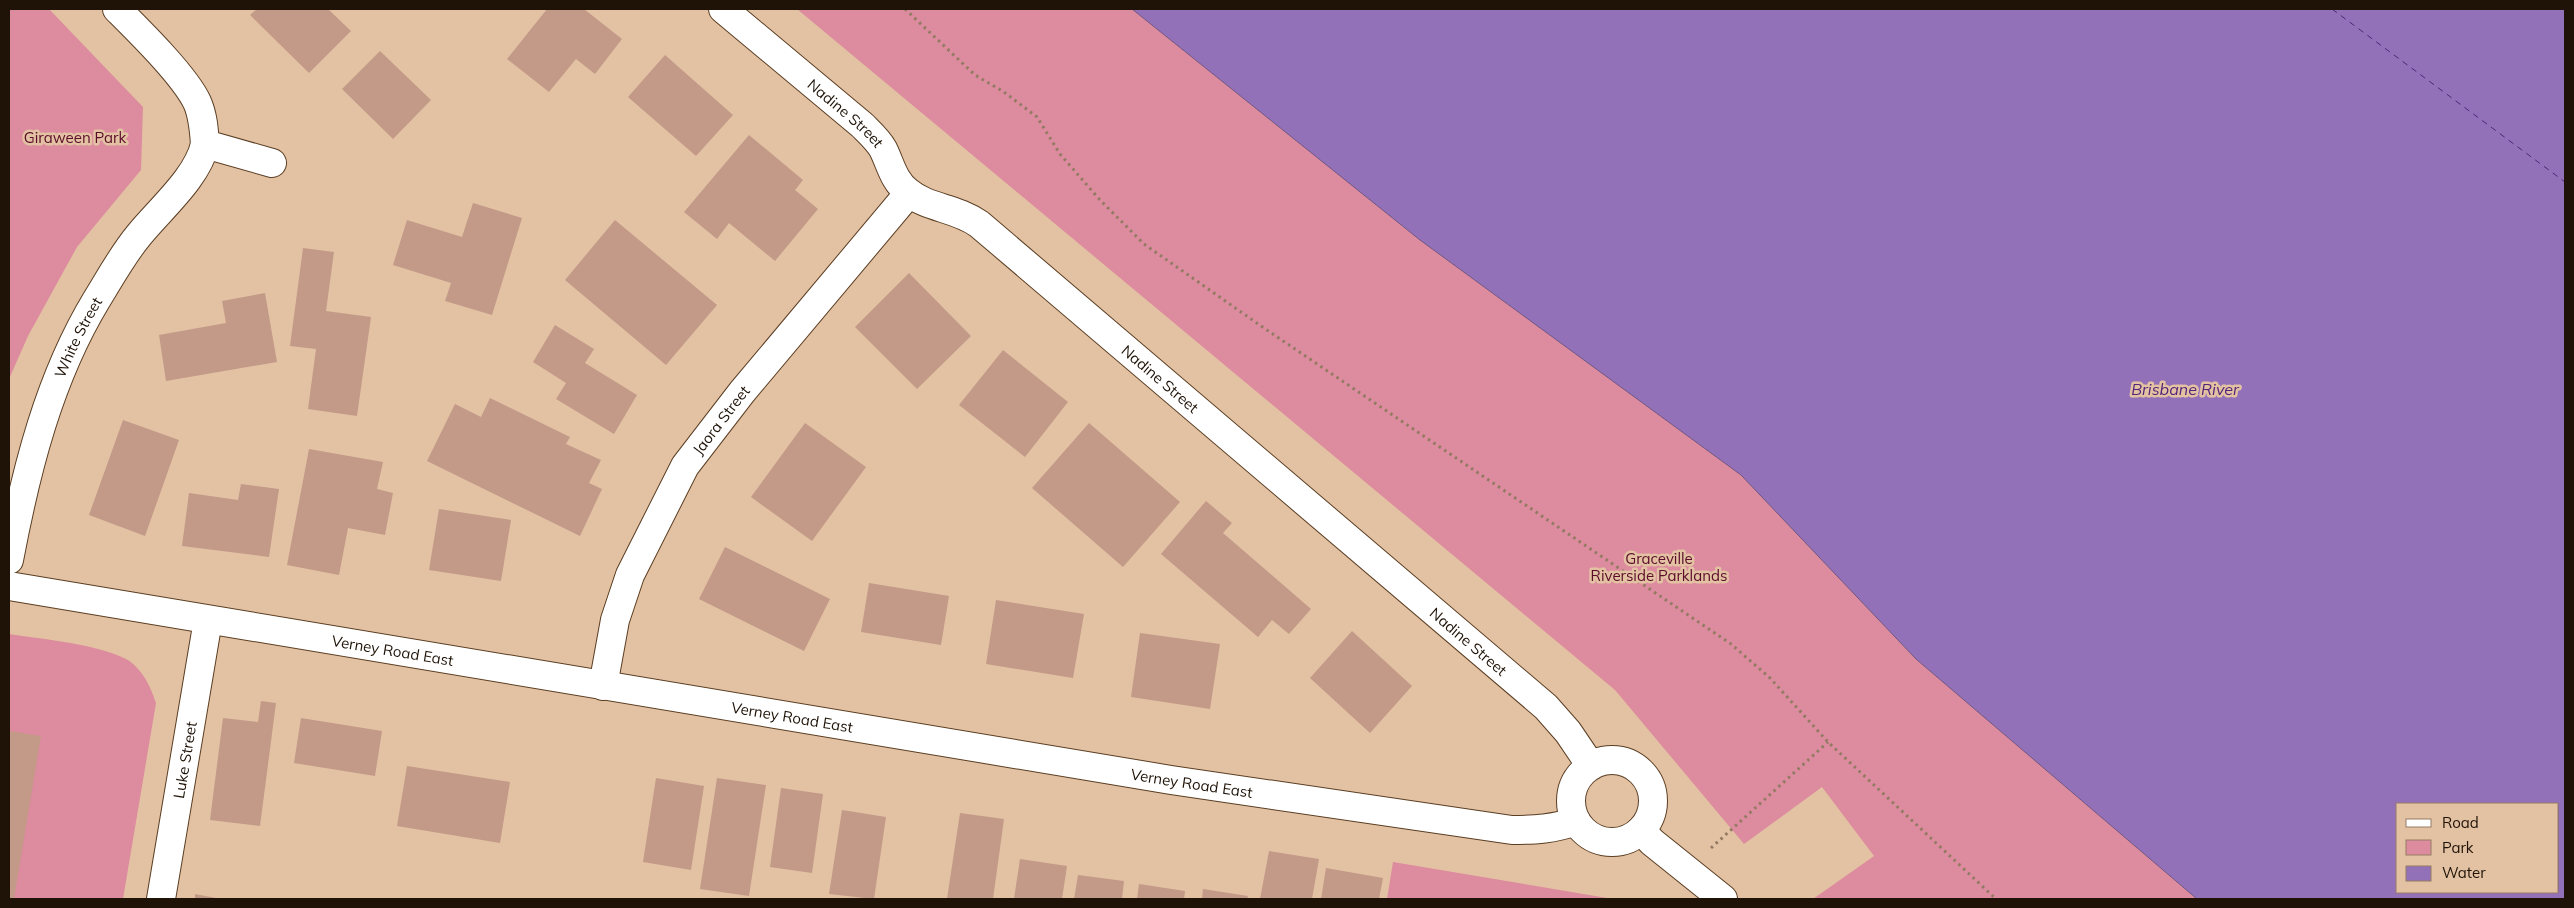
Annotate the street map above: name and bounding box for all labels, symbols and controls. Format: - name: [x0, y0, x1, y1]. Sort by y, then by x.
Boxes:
- street label: Nadine Street: [804, 74, 888, 151]
- park label: Giraween Park: [24, 128, 126, 147]
- street label: White Street: [50, 293, 106, 380]
- street label: Nadine Street: [1118, 340, 1203, 417]
- water label: Brisbane River: [2131, 379, 2240, 399]
- street label: Jaora Street: [688, 381, 753, 458]
- park label: Graceville Riverside Parklands: [1591, 549, 1727, 585]
- street label: Nadine Street: [1426, 603, 1511, 679]
- street label: Verney Road East: [330, 631, 455, 670]
- street label: Verney Road East: [730, 697, 854, 736]
- street label: Luke Street: [169, 720, 200, 800]
- street label: Verney Road East: [1129, 764, 1254, 801]
- legend: [2396, 803, 2559, 893]
- text: Road: [2442, 813, 2479, 832]
- text: Park: [2442, 838, 2474, 857]
- text: Water: [2442, 863, 2486, 882]

